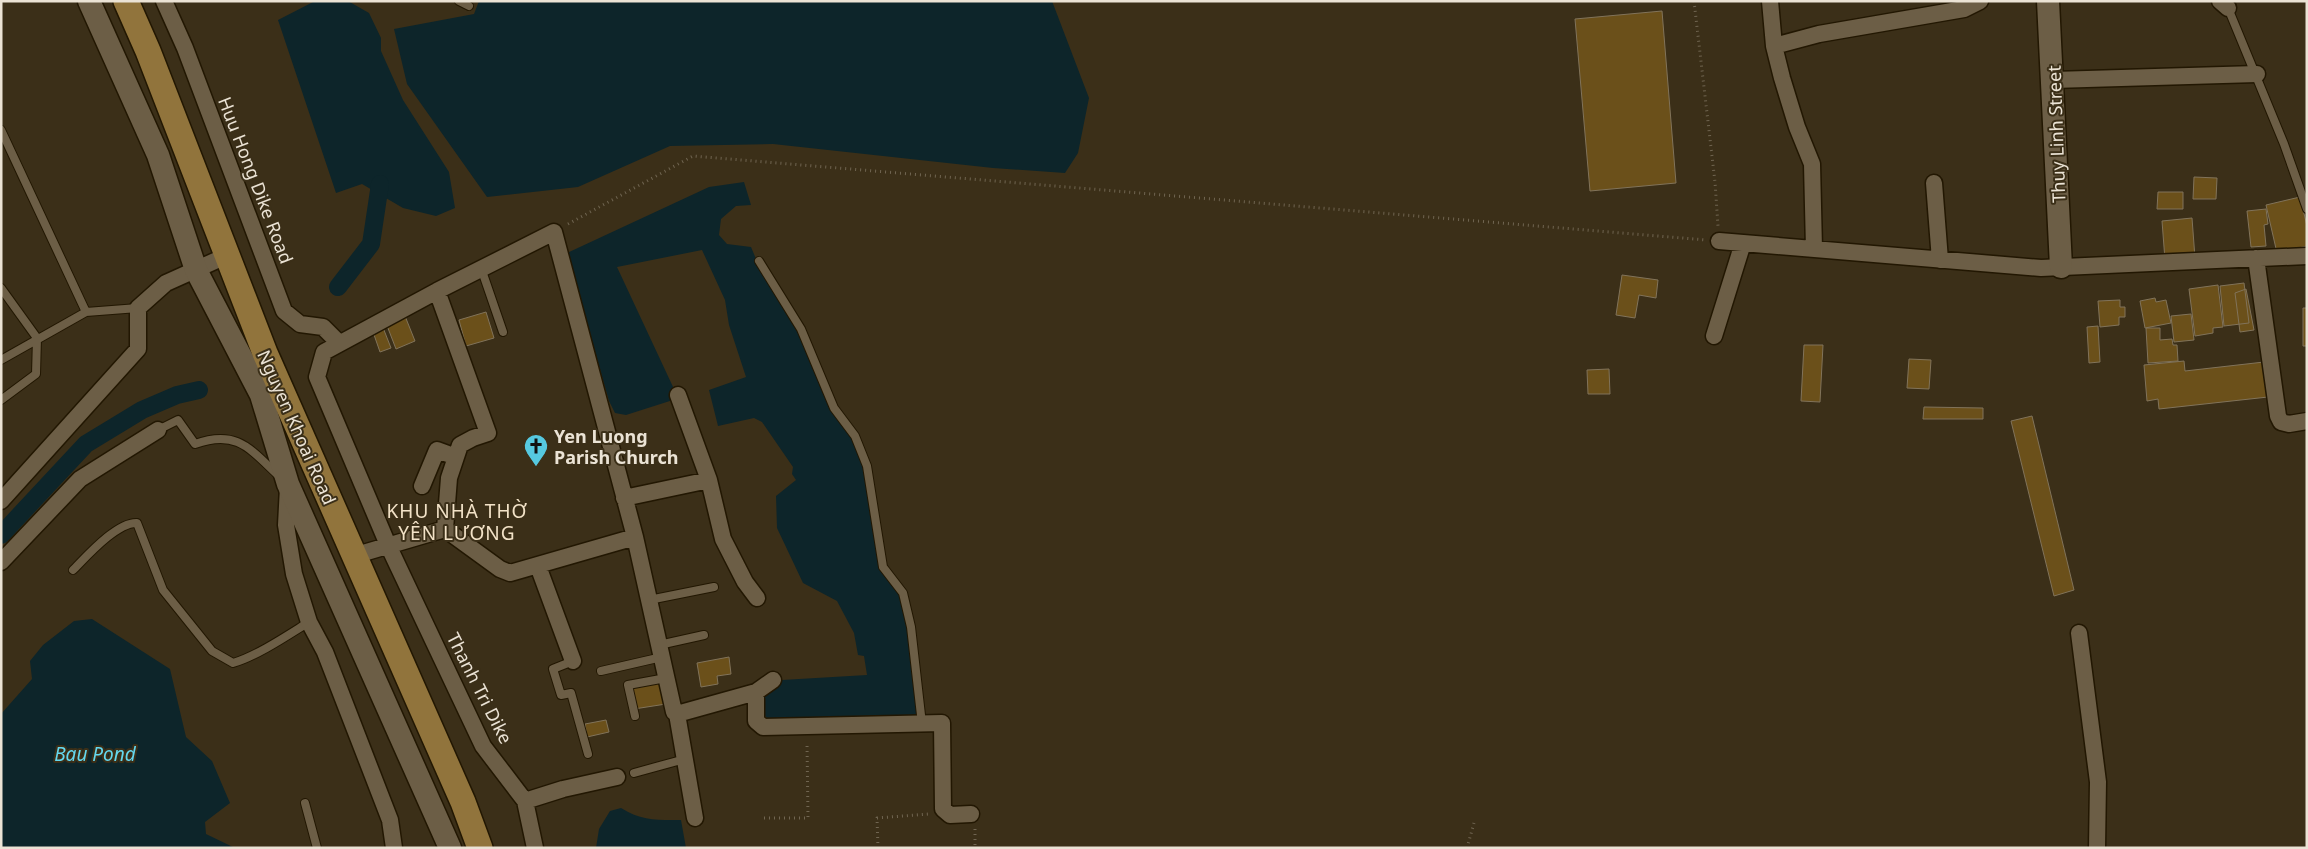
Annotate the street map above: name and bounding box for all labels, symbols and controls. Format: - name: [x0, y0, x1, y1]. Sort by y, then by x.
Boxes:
- street label: Thuy Linh Street: [2042, 64, 2070, 203]
- street label: Huu Hong Dike Road: [213, 93, 299, 267]
- street label: Nguyen Khoai Road: [252, 346, 342, 508]
- place label: Yen Luong Parish Church: [554, 424, 678, 469]
- church icon: Yen Luong Parish Church: [523, 433, 549, 467]
- district label: KHU NHÀ THỜ YÊN LƯƠNG: [387, 498, 528, 546]
- street label: Thanh Tri Dike: [442, 628, 518, 748]
- water label: Bau Pond: [54, 741, 137, 767]

